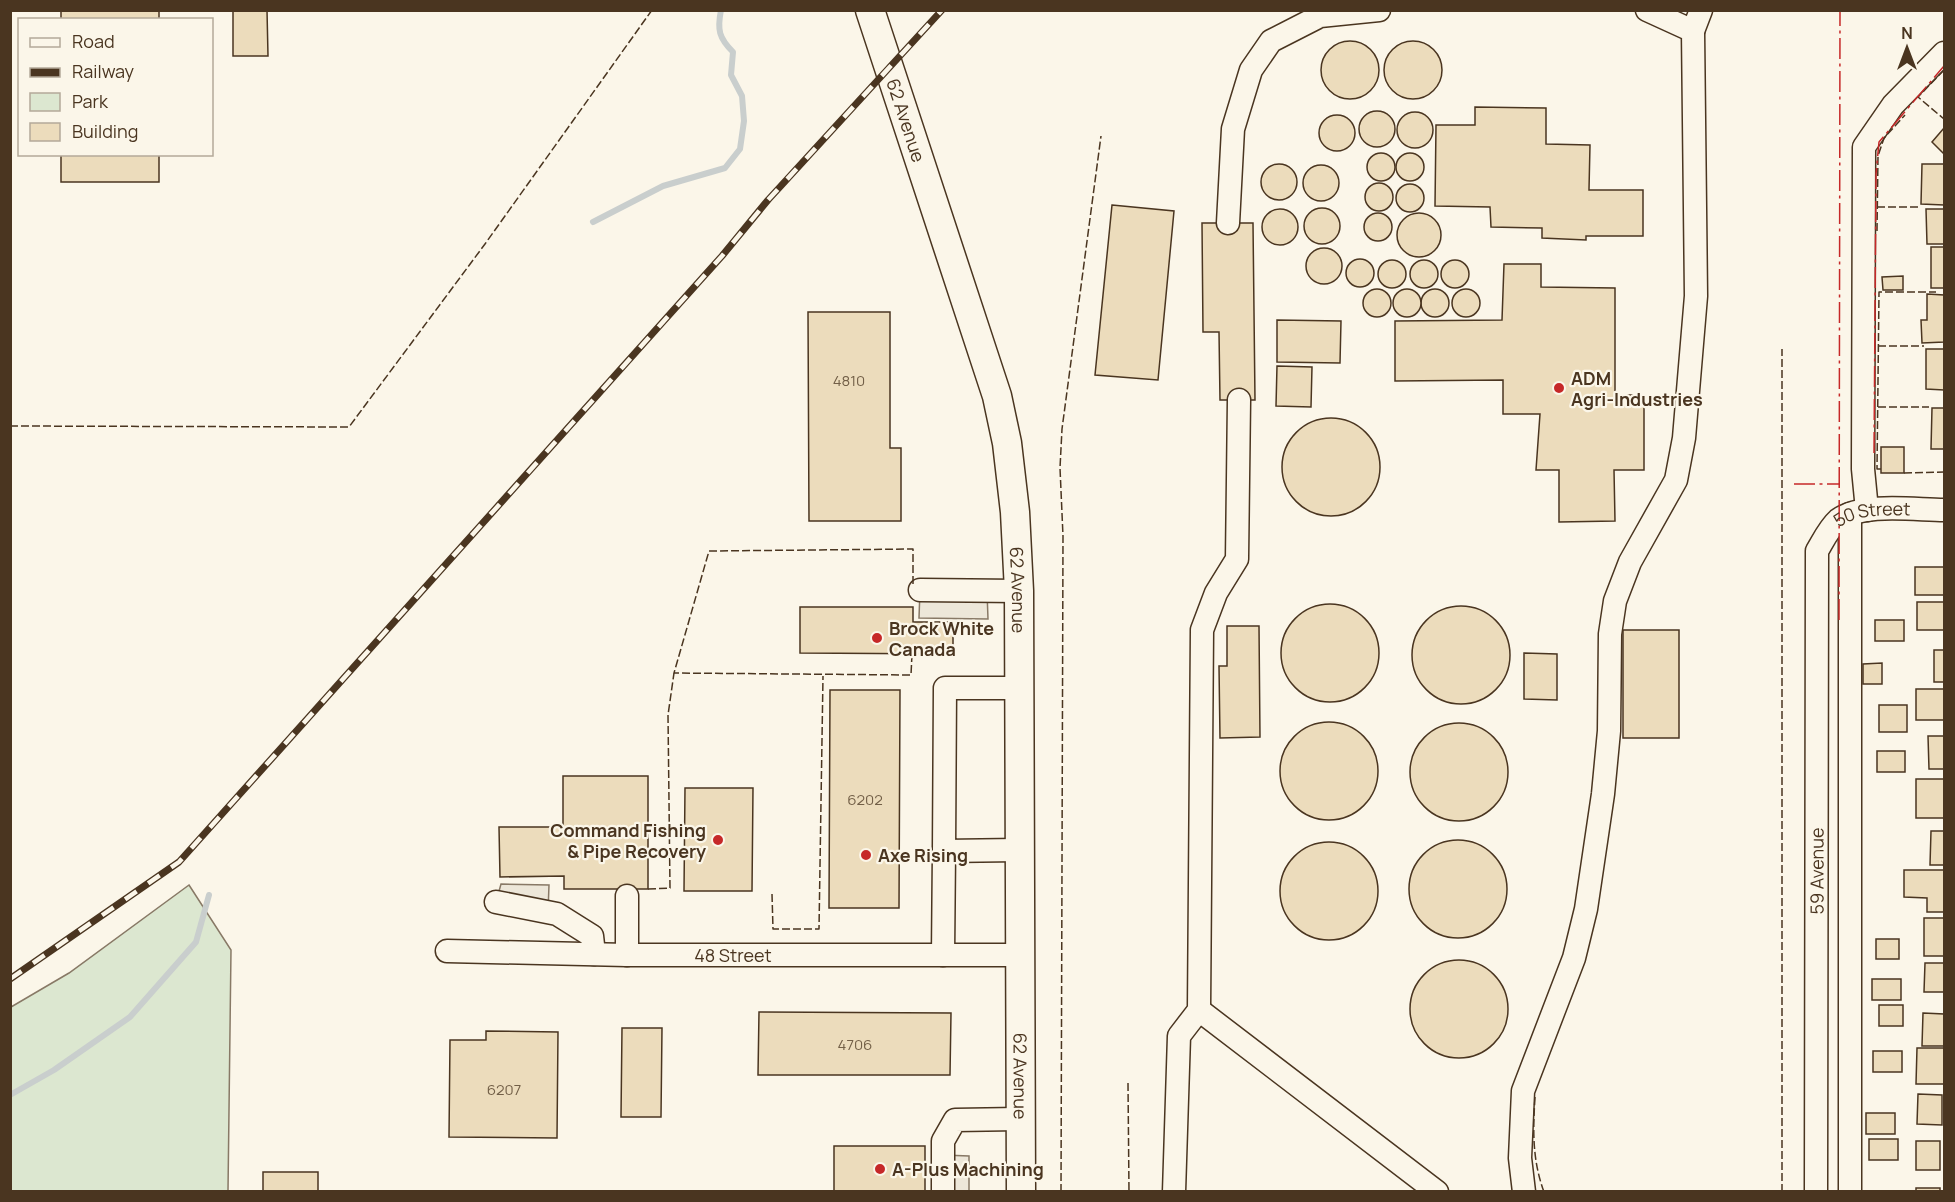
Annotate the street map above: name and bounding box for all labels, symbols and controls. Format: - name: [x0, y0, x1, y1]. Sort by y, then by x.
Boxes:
- legend: [18, 18, 213, 156]
- north arrow: [1877, 18, 1937, 78]
- text: N: [1901, 22, 1913, 44]
- text: Road: [72, 29, 115, 53]
- text: Railway: [72, 59, 134, 83]
- street label: 62 Avenue: [881, 75, 931, 165]
- text: Park: [72, 89, 109, 113]
- text: Building: [72, 119, 138, 143]
- place label: ADM Agri-Industries: [1571, 366, 1703, 411]
- house number: 4810: [833, 370, 865, 391]
- marker: ADM Agri-Industries: [1552, 381, 1566, 395]
- street label: 50 Street: [1828, 496, 1911, 532]
- street label: 62 Avenue: [1005, 546, 1031, 633]
- place label: Brock White Canada: [889, 616, 994, 661]
- marker: Brock White Canada: [870, 631, 884, 645]
- house number: 6202: [847, 789, 883, 810]
- place label: Command Fishing & Pipe Recovery: [550, 818, 706, 863]
- street label: 59 Avenue: [1804, 828, 1829, 914]
- marker: Command Fishing & Pipe Recovery: [711, 833, 725, 847]
- place label: Axe Rising: [878, 843, 968, 867]
- marker: Axe Rising: [859, 848, 873, 862]
- street label: 48 Street: [694, 943, 772, 967]
- street label: 62 Avenue: [1008, 1033, 1033, 1119]
- house number: 4706: [838, 1034, 872, 1055]
- house number: 6207: [487, 1079, 521, 1100]
- place label: A-Plus Machining: [892, 1157, 1044, 1181]
- marker: A-Plus Machining: [873, 1162, 887, 1176]

